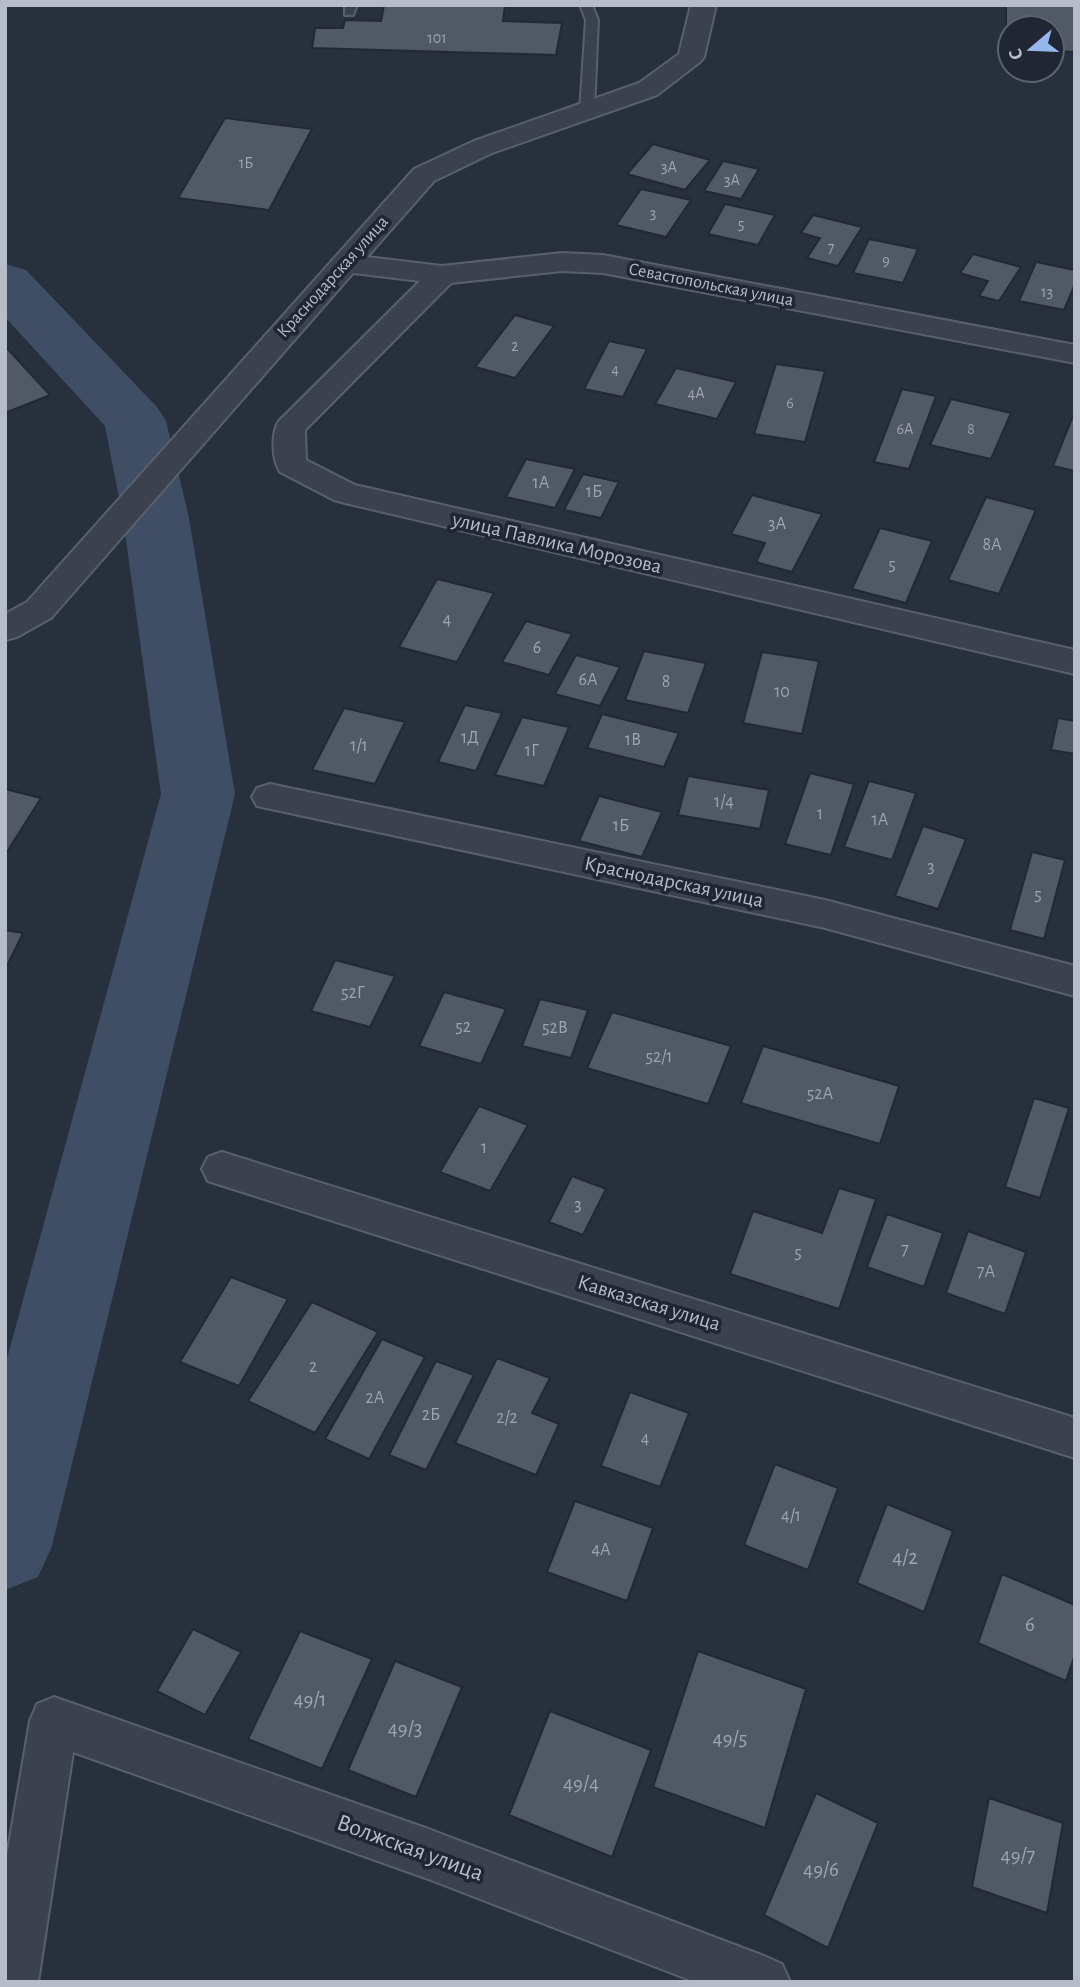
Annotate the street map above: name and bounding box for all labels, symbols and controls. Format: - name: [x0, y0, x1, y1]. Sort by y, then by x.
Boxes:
- north arrow: [996, 14, 1066, 84]
- house number: 101: [427, 30, 447, 46]
- text: С: [1006, 46, 1027, 62]
- house number: 1Б: [239, 155, 253, 171]
- house number: 3А: [661, 159, 678, 175]
- house number: 3А: [724, 172, 741, 188]
- house number: 3: [650, 205, 656, 221]
- street label: Краснодарская улица: [274, 213, 392, 341]
- house number: 5: [738, 216, 744, 232]
- house number: 7: [828, 240, 835, 256]
- house number: 9: [882, 253, 890, 269]
- street label: Севастопольская улица: [627, 260, 795, 310]
- house number: 13: [1041, 284, 1053, 300]
- house number: 2: [511, 338, 519, 354]
- house number: 4: [611, 361, 619, 377]
- house number: 4А: [687, 385, 705, 401]
- house number: 6: [786, 395, 794, 411]
- house number: 6А: [897, 421, 914, 437]
- house number: 8: [967, 421, 975, 437]
- house number: 1А: [533, 474, 550, 492]
- house number: 1Б: [586, 483, 602, 501]
- street label: улица Павлика Морозова: [449, 508, 664, 577]
- house number: 3А: [768, 515, 786, 533]
- house number: 8А: [982, 536, 1002, 554]
- house number: 5: [888, 556, 896, 574]
- house number: 4: [443, 611, 452, 629]
- house number: 6: [533, 639, 541, 657]
- house number: 6А: [578, 671, 598, 689]
- house number: 8: [662, 673, 670, 691]
- house number: 10: [774, 683, 790, 701]
- house number: 1Д: [461, 729, 479, 747]
- house number: 1В: [625, 731, 641, 749]
- house number: 1/1: [350, 737, 368, 755]
- house number: 1Г: [525, 742, 539, 760]
- house number: 1/4: [714, 793, 734, 811]
- house number: 1: [817, 805, 823, 823]
- house number: 1А: [872, 811, 889, 829]
- house number: 1Б: [613, 817, 629, 835]
- street label: Краснодарская улица: [582, 853, 766, 911]
- house number: 3: [927, 858, 935, 876]
- house number: 5: [1034, 886, 1042, 904]
- house number: 52Г: [341, 984, 365, 1002]
- house number: 52: [455, 1018, 471, 1036]
- house number: 52В: [542, 1019, 568, 1037]
- house number: 52/1: [645, 1048, 673, 1066]
- house number: 52А: [807, 1085, 834, 1103]
- house number: 1: [481, 1139, 487, 1157]
- house number: 3: [574, 1196, 582, 1214]
- house number: 7: [901, 1241, 909, 1259]
- house number: 5: [794, 1244, 802, 1262]
- house number: 7А: [977, 1263, 995, 1281]
- street label: Кавказская улица: [575, 1271, 723, 1335]
- house number: 2: [309, 1358, 317, 1376]
- house number: 2А: [366, 1389, 385, 1407]
- house number: 2Б: [422, 1406, 440, 1424]
- house number: 2/2: [496, 1409, 518, 1427]
- house number: 4: [641, 1430, 650, 1448]
- house number: 4/1: [781, 1507, 801, 1525]
- house number: 4А: [591, 1541, 611, 1559]
- house number: 4/2: [892, 1547, 918, 1568]
- house number: 6: [1025, 1614, 1035, 1635]
- house number: 49/1: [293, 1689, 327, 1710]
- house number: 49/3: [388, 1718, 422, 1739]
- house number: 49/5: [713, 1728, 747, 1749]
- house number: 49/4: [563, 1773, 599, 1794]
- street label: Волжская улица: [334, 1810, 487, 1886]
- house number: 49/7: [1001, 1845, 1036, 1866]
- house number: 49/6: [803, 1859, 839, 1880]

